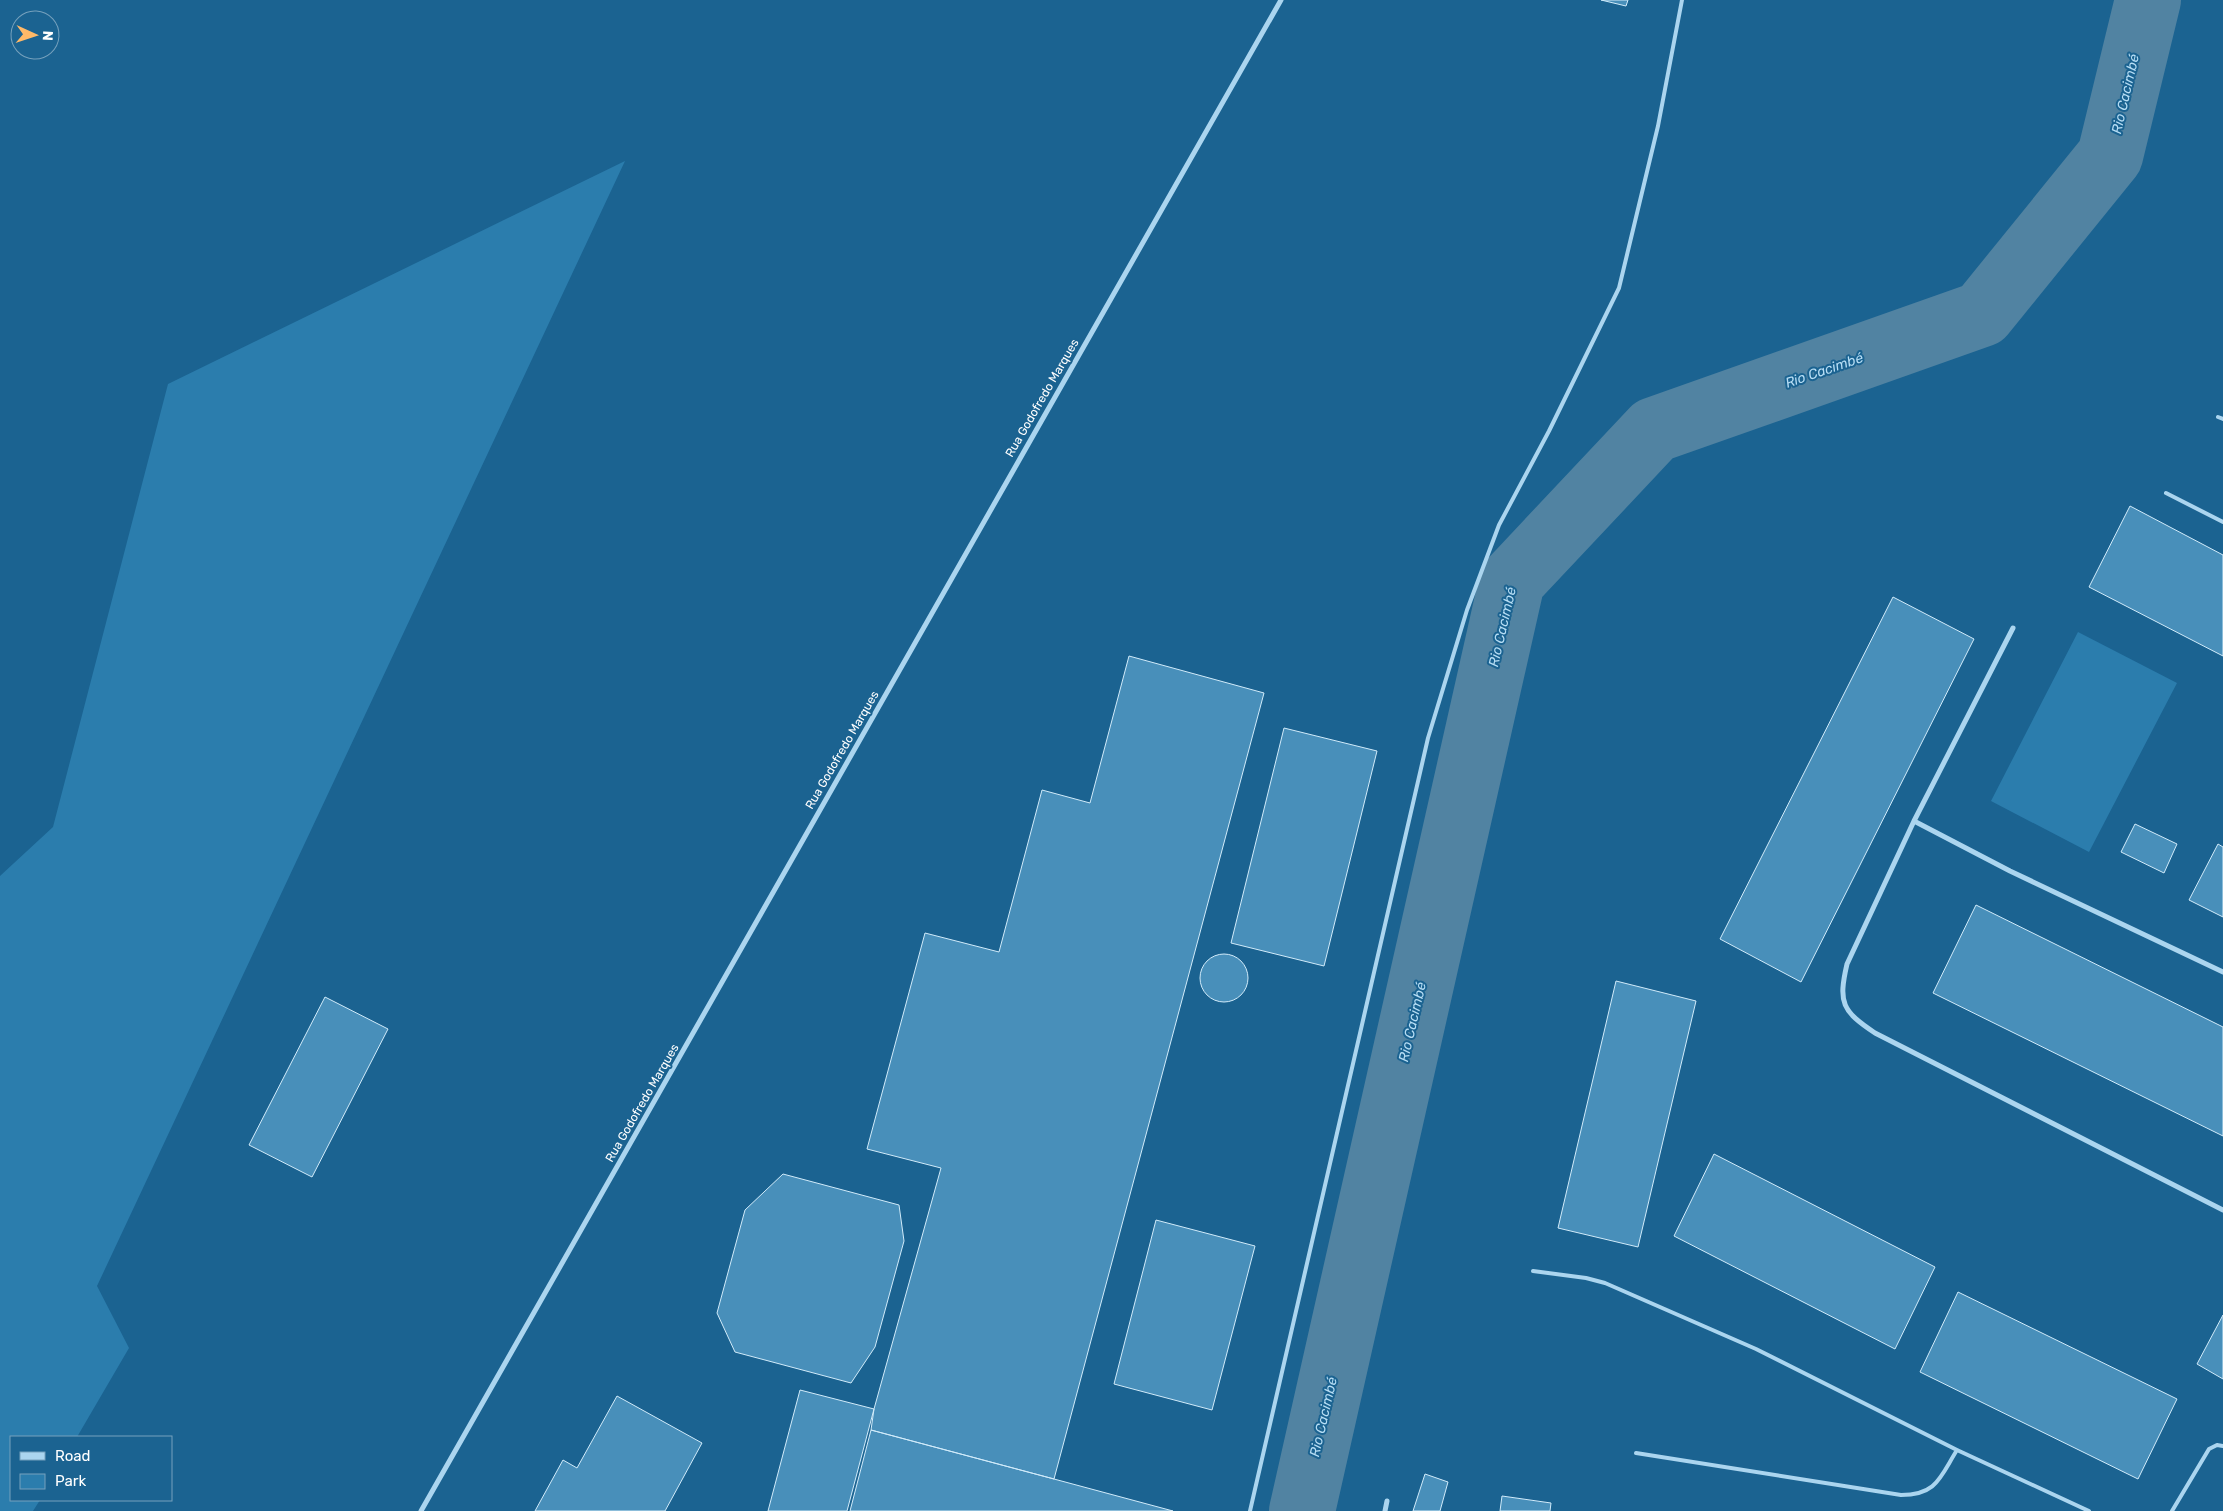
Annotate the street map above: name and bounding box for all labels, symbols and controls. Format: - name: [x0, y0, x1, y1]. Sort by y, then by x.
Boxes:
- north arrow: [10, 10, 60, 60]
- text: N: [39, 30, 56, 41]
- water label: Rio Cacimbé: [2108, 52, 2143, 136]
- street label: Rua Godofredo Marques: [1002, 336, 1082, 460]
- water label: Rio Cacimbé: [1783, 349, 1866, 392]
- water label: Rio Cacimbé: [1485, 585, 1520, 669]
- street label: Rua Godofredo Marques: [802, 688, 882, 812]
- water label: Rio Cacimbé: [1395, 980, 1430, 1064]
- street label: Rua Godofredo Marques: [602, 1041, 682, 1165]
- water label: Rio Cacimbé: [1306, 1375, 1341, 1459]
- legend: [10, 1436, 172, 1501]
- text: Road: [55, 1447, 91, 1465]
- text: Park: [55, 1472, 86, 1490]

